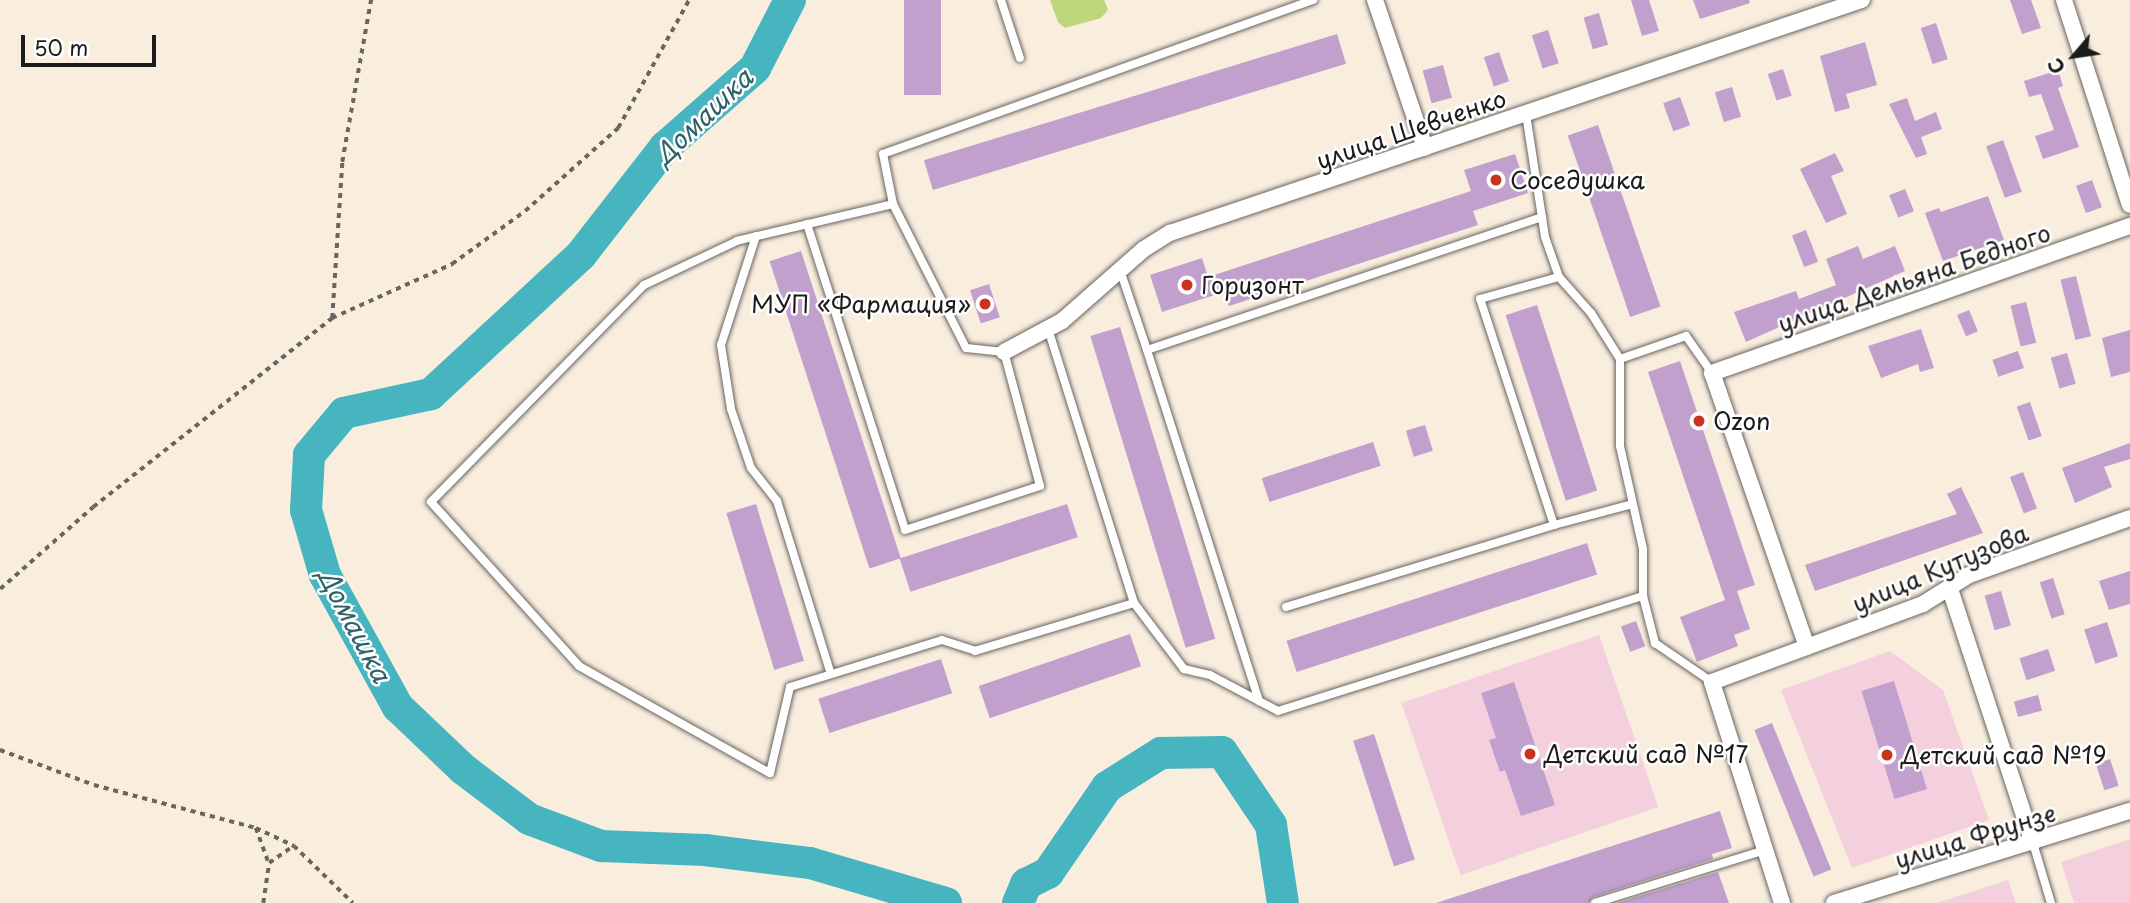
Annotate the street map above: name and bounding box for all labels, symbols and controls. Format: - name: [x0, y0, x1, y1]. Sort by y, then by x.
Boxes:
- scale bar: [24, 21, 159, 65]
- north arrow: [2039, 21, 2109, 91]
- text: 50 m: [34, 31, 88, 63]
- text: С: [2040, 53, 2071, 79]
- water label: Домашка: [647, 62, 759, 170]
- street label: улица Шевченко: [1312, 83, 1510, 175]
- place label: Соседушка: [1510, 166, 1645, 194]
- marker: Соседушка: [1488, 172, 1504, 188]
- street label: улица Демьяна Бедного: [1773, 218, 2055, 338]
- place label: Горизонт: [1201, 271, 1304, 299]
- marker: Горизонт: [1179, 277, 1195, 293]
- place label: МУП «Фармация»: [752, 290, 971, 318]
- marker: МУП «Фармация»: [977, 296, 993, 312]
- place label: Ozon: [1713, 407, 1770, 435]
- marker: Ozon: [1691, 413, 1707, 429]
- street label: улица Кутузова: [1847, 518, 2033, 618]
- water label: Домашка: [312, 563, 398, 687]
- place label: Детский сад №17: [1544, 740, 1750, 768]
- place label: Детский сад №19: [1901, 741, 2108, 769]
- marker: Детский сад №17: [1522, 746, 1538, 762]
- marker: Детский сад №19: [1879, 747, 1895, 763]
- street label: улица Фрунзе: [1891, 798, 2059, 874]

